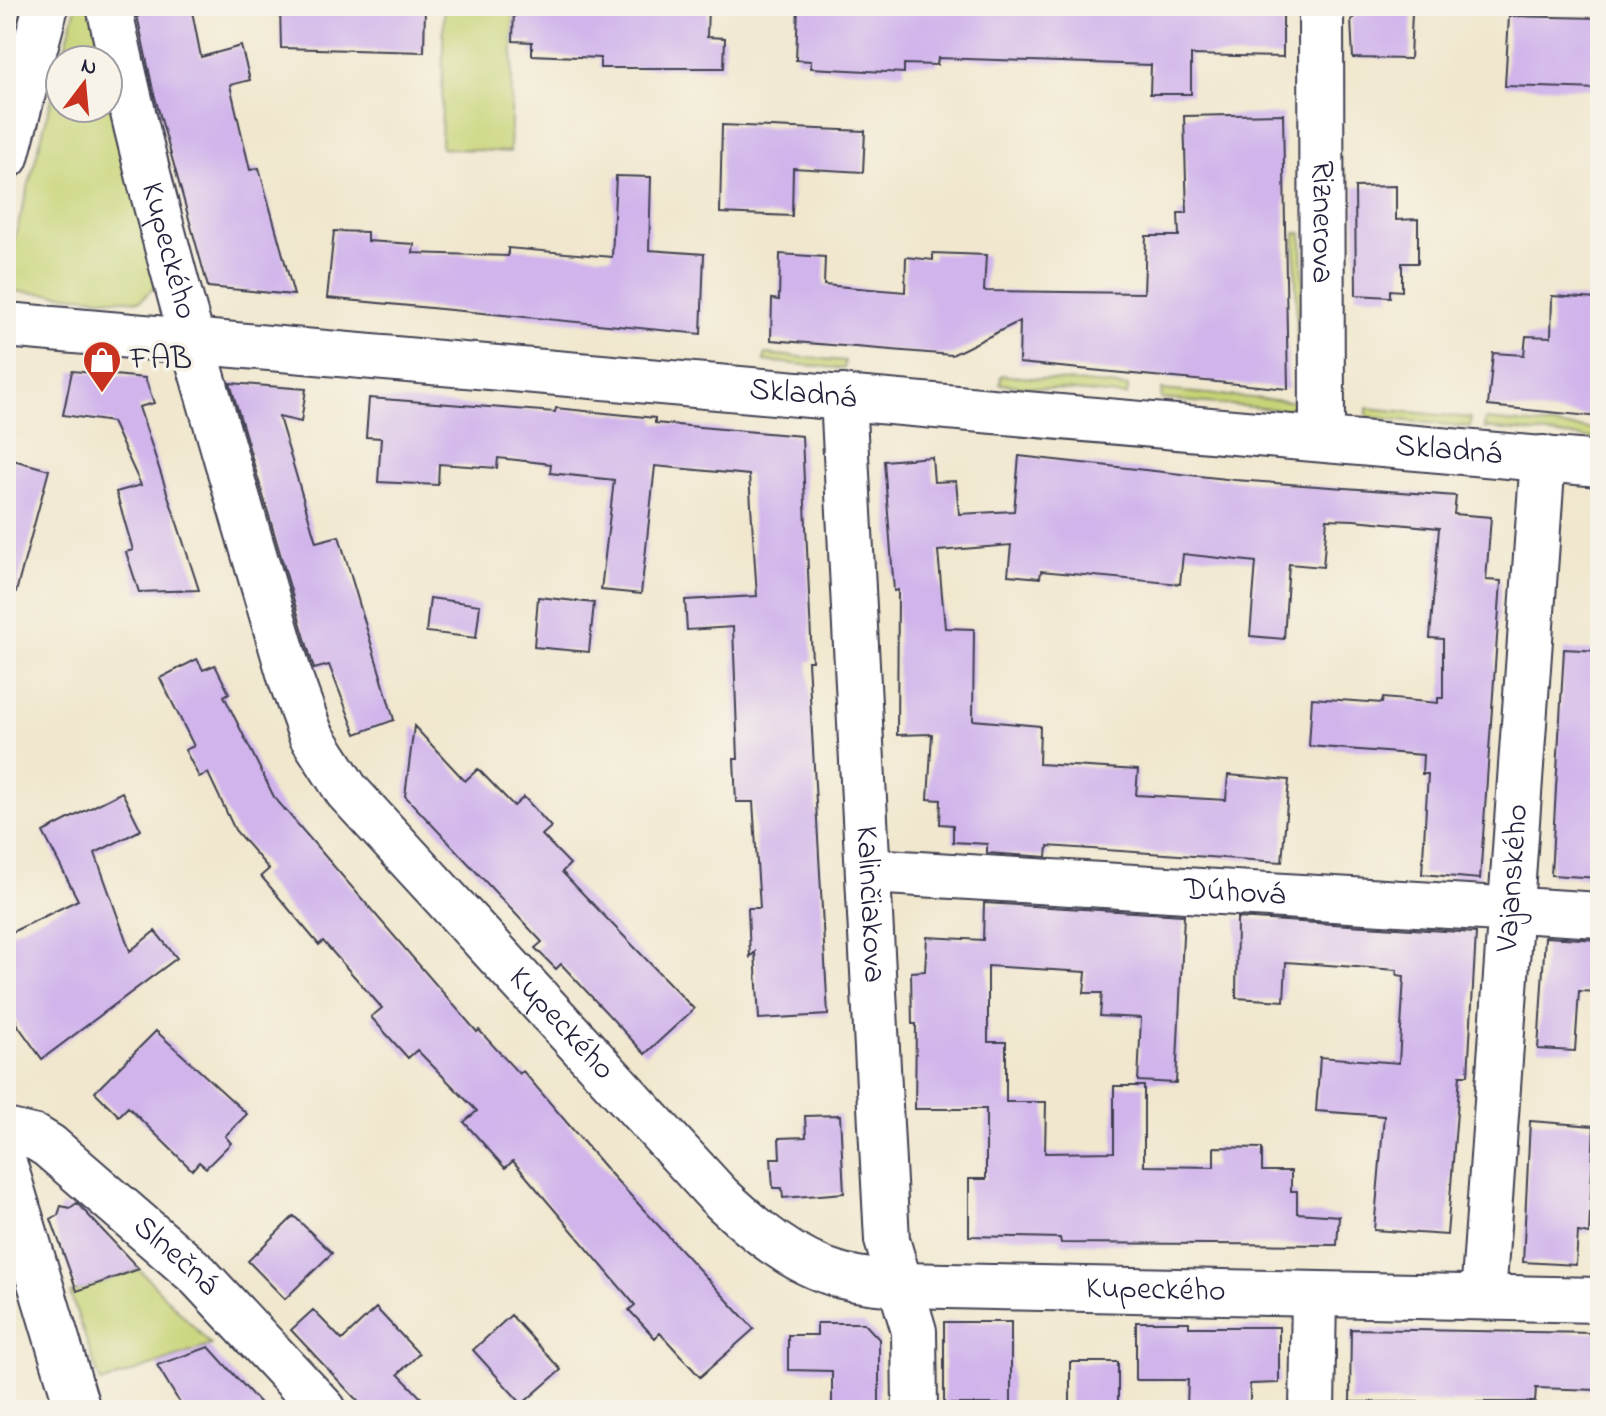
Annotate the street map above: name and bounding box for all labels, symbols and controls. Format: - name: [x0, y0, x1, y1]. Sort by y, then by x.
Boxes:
- north arrow: [44, 44, 124, 124]
- text: N: [77, 50, 100, 85]
- street label: Riznerova: [1298, 160, 1345, 284]
- street label: Kupeckého: [128, 177, 209, 325]
- place label: FAB: [129, 337, 192, 384]
- shop icon: FAB: [81, 339, 123, 394]
- street label: Skladná: [748, 366, 858, 423]
- street label: Skladná: [1393, 423, 1504, 479]
- street label: Vajanského: [1484, 802, 1542, 955]
- street label: Kalinčiakova: [842, 825, 897, 984]
- street label: Dúhová: [1181, 866, 1287, 920]
- street label: Kupeckého: [497, 957, 626, 1092]
- street label: Slnečná: [122, 1205, 230, 1307]
- street label: Kupeckého: [1085, 1265, 1226, 1315]

